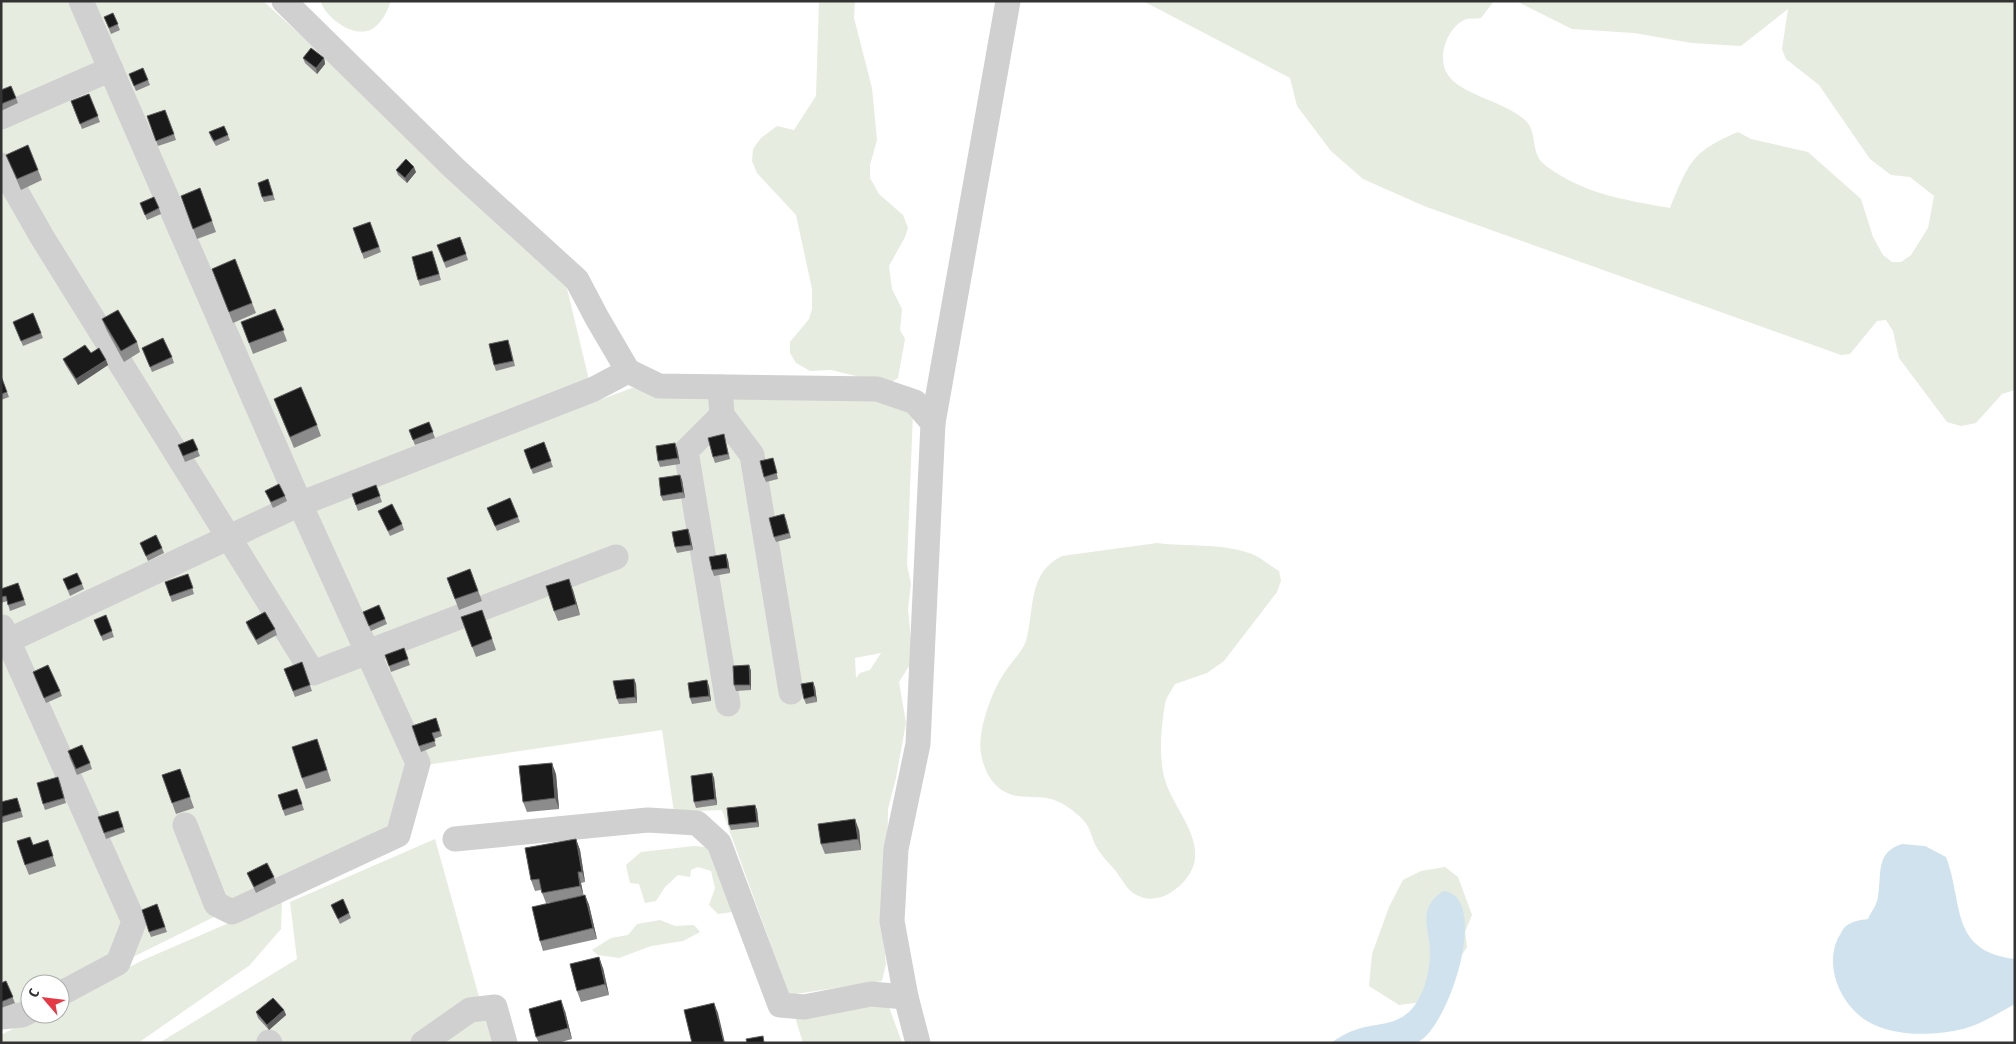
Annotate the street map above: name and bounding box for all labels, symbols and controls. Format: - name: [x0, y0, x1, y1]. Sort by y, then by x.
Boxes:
- north arrow: [20, 974, 70, 1024]
- text: С: [25, 985, 44, 1000]

